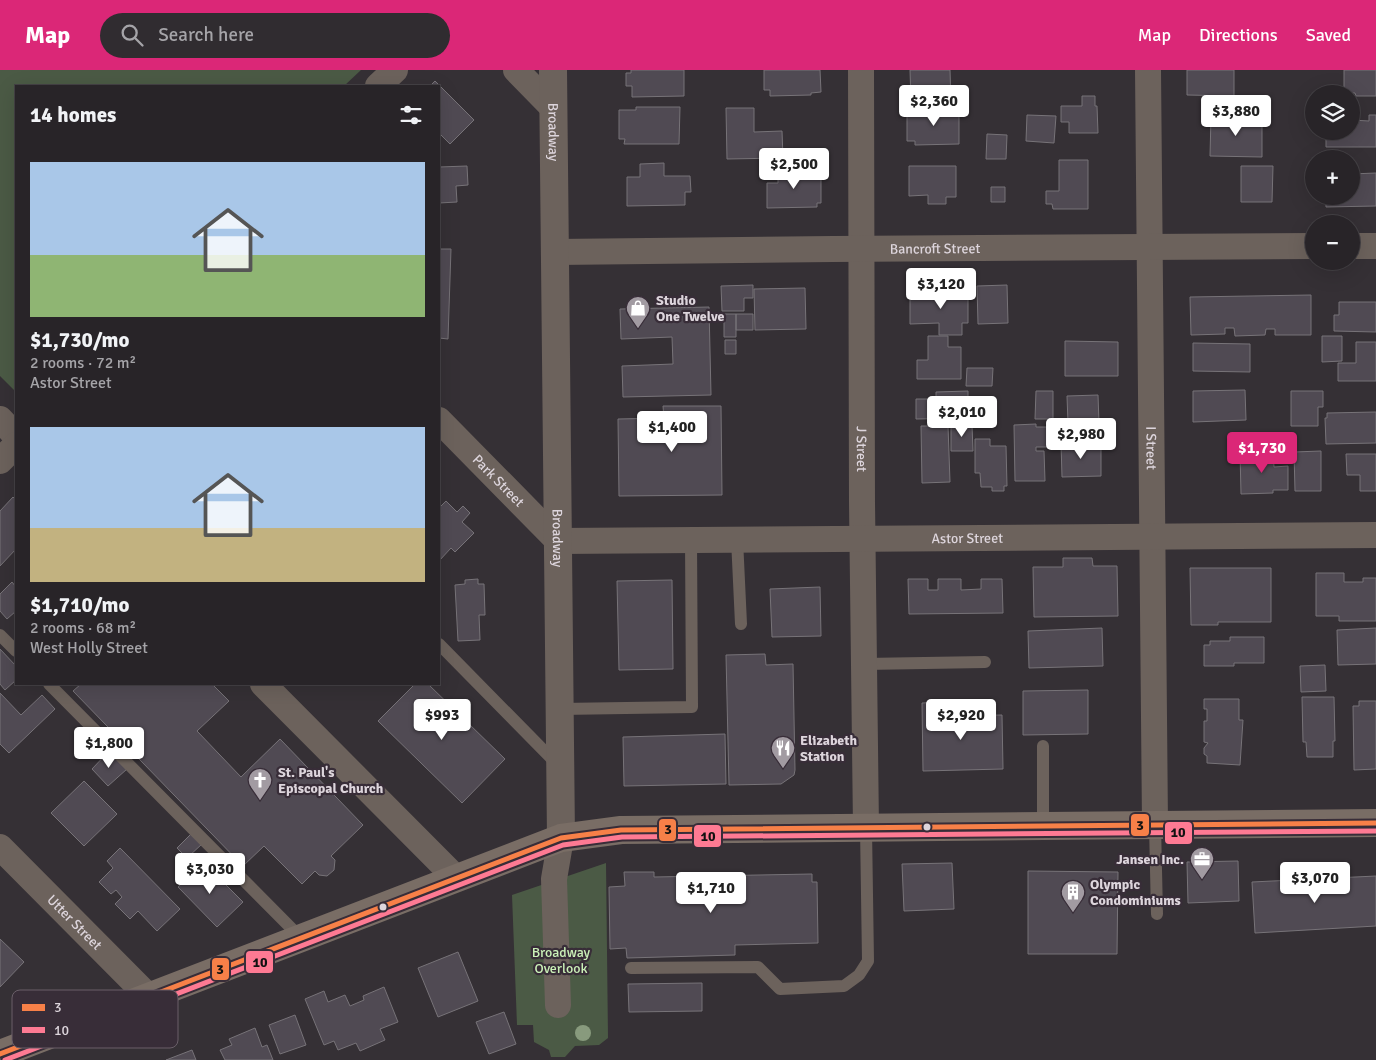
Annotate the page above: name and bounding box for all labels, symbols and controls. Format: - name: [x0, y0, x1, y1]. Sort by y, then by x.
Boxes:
- search box: [100, 13, 450, 58]
- text: Map: [25, 20, 70, 50]
- icon: search: [118, 21, 146, 49]
- text: Search here: [158, 23, 254, 47]
- text: Map: [1138, 24, 1171, 46]
- text: Directions: [1199, 24, 1278, 46]
- text: Saved: [1306, 24, 1351, 46]
- pin: $2,360: [893, 85, 975, 127]
- map controls: [1305, 85, 1360, 270]
- button: layers: [1305, 85, 1360, 140]
- text: $2,360: [910, 91, 958, 111]
- pin: $3,880: [1195, 94, 1277, 137]
- icon: filters: [397, 101, 425, 129]
- text: $3,880: [1212, 101, 1260, 121]
- text: 14 homes: [30, 102, 116, 128]
- street label: Broadway: [544, 103, 562, 162]
- pin: $2,500: [753, 148, 835, 190]
- button: +: [1305, 150, 1360, 205]
- text: $2,500: [770, 154, 818, 174]
- icon: home: [183, 195, 273, 285]
- button: −: [1305, 215, 1360, 270]
- street label: Bancroft Street: [890, 240, 980, 258]
- pin: $3,120: [900, 268, 982, 310]
- text: $3,120: [917, 274, 965, 294]
- place label: Studio One Twelve: [656, 292, 724, 325]
- shop icon: Studio One Twelve: [625, 295, 651, 329]
- text: $1,730/mo: [30, 327, 129, 353]
- text: 2 rooms · 72 m²: [30, 353, 136, 373]
- text: Astor Street: [30, 373, 112, 393]
- pin: $2,010: [921, 396, 1003, 438]
- text: $2,010: [938, 402, 986, 422]
- pin: $1,400: [631, 410, 713, 453]
- text: $1,400: [648, 417, 696, 437]
- pin: $2,980: [1040, 418, 1122, 460]
- text: $2,980: [1057, 424, 1105, 444]
- street label: J Street: [853, 426, 870, 472]
- street label: I Street: [1142, 426, 1160, 470]
- pin: $1,730: [1221, 432, 1303, 474]
- text: $1,730: [1238, 438, 1286, 458]
- street label: Park Street: [469, 451, 528, 511]
- icon: home: [183, 460, 273, 550]
- street label: Broadway: [549, 509, 566, 568]
- street label: Astor Street: [931, 530, 1003, 547]
- text: $1,710/mo: [30, 592, 129, 618]
- text: 2 rooms · 68 m²: [30, 618, 136, 638]
- text: West Holly Street: [30, 638, 148, 658]
- pin: $993: [412, 698, 472, 741]
- pin: $2,920: [920, 698, 1002, 741]
- text: $993: [425, 705, 459, 725]
- text: $2,920: [937, 705, 985, 725]
- pin: $1,800: [68, 726, 150, 769]
- place label: Elizabeth Station: [800, 732, 858, 765]
- text: $1,800: [85, 733, 133, 753]
- restaurant icon: Elizabeth Station: [770, 735, 796, 769]
- place label: St. Paul's Episcopal Church: [278, 764, 384, 797]
- church icon: St. Paul's Episcopal Church: [247, 767, 273, 801]
- line badge: 3: [1130, 813, 1150, 837]
- text: 3: [1136, 817, 1144, 834]
- line badge: 3: [658, 818, 677, 842]
- text: 3: [664, 821, 672, 838]
- line badge: 10: [1164, 821, 1193, 845]
- unlabelled marker: [922, 822, 932, 832]
- line badge: 10: [693, 824, 722, 848]
- text: 10: [1170, 824, 1186, 841]
- text: 10: [700, 828, 716, 845]
- office icon: Jansen Inc.: [1189, 846, 1215, 880]
- place label: Jansen Inc.: [1116, 851, 1184, 868]
- pin: $3,030: [169, 852, 251, 895]
- text: $3,030: [186, 859, 234, 879]
- pin: $3,070: [1274, 862, 1356, 904]
- text: $3,070: [1291, 868, 1339, 888]
- pin: $1,710: [670, 872, 752, 914]
- place label: Olympic Condominiums: [1090, 876, 1181, 909]
- text: $1,710: [687, 878, 735, 898]
- building icon: Olympic Condominiums: [1060, 879, 1086, 913]
- street label: Utter Street: [43, 891, 105, 954]
- unlabelled marker: [378, 902, 388, 912]
- park label: Broadway Overlook: [532, 944, 591, 977]
- line badge: 10: [245, 950, 274, 974]
- text: 10: [252, 954, 268, 971]
- line badge: 3: [211, 957, 230, 981]
- text: 3: [216, 961, 224, 978]
- legend: [12, 990, 178, 1048]
- text: 3: [54, 999, 62, 1016]
- text: 10: [54, 1022, 69, 1039]

